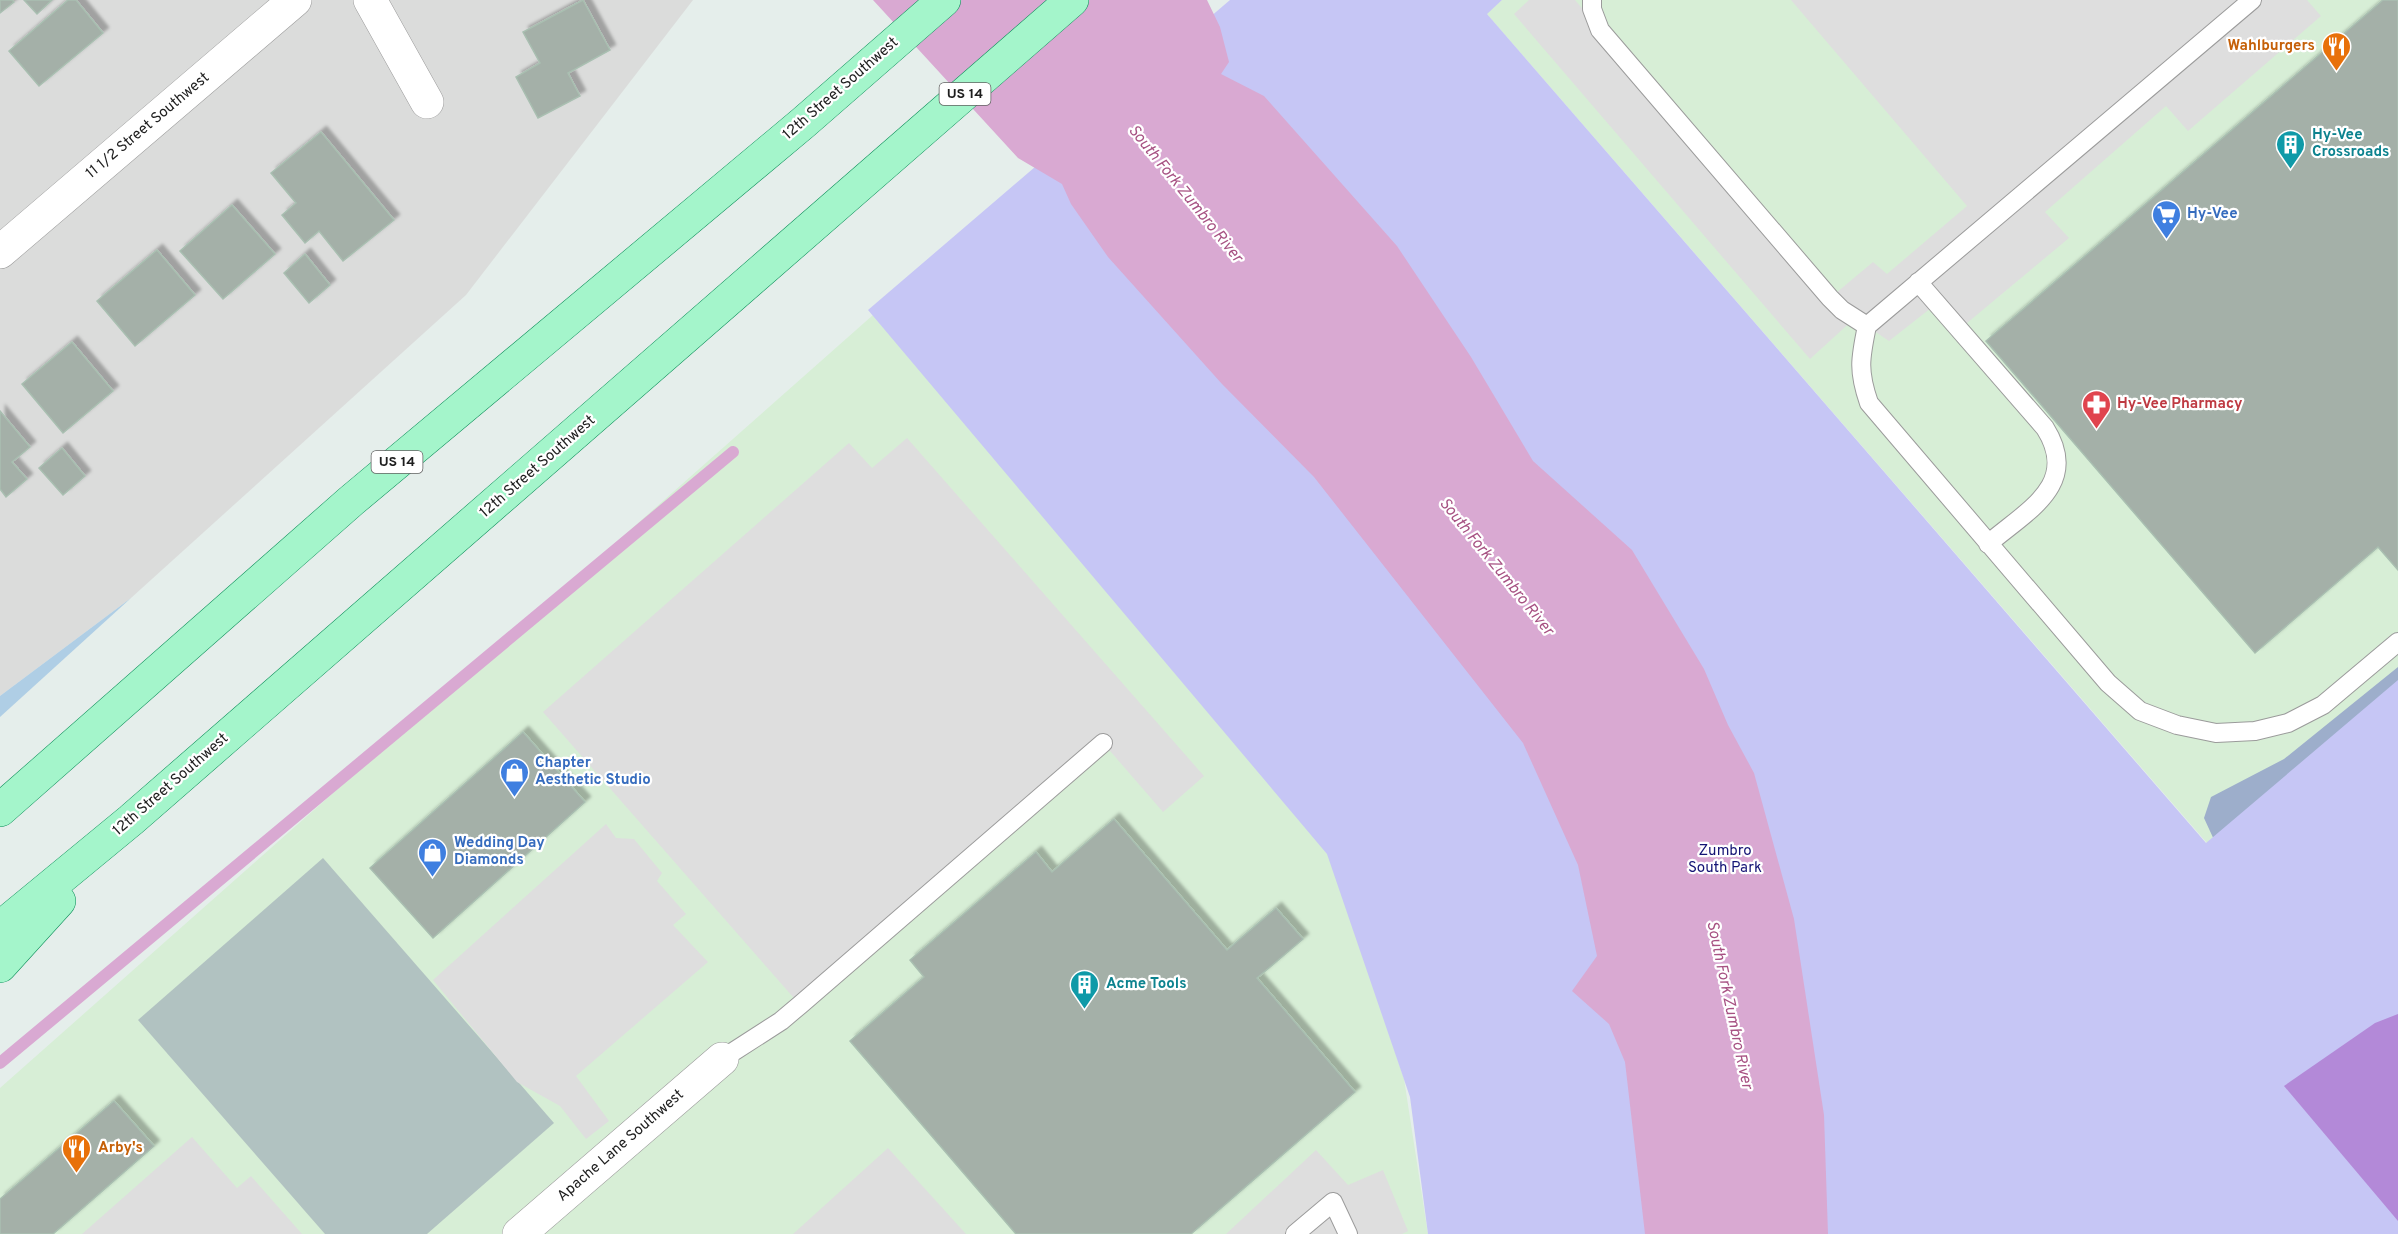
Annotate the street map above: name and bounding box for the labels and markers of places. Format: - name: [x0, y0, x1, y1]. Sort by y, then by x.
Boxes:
- restaurant icon: Wahlburgers: [2320, 30, 2352, 72]
- place label: Wahlburgers: [2227, 37, 2315, 56]
- place label: Hy-Vee Crossroads: [2312, 126, 2389, 162]
- building icon: Hy-Vee Crossroads: [2275, 128, 2307, 170]
- supermarket icon: Hy-Vee: [2150, 198, 2182, 240]
- place label: Hy-Vee: [2187, 205, 2238, 224]
- pharmacy icon: Hy-Vee Pharmacy: [2080, 388, 2112, 430]
- place label: Hy-Vee Pharmacy: [2117, 395, 2243, 414]
- place label: Chapter Aesthetic Studio: [535, 754, 651, 790]
- shop icon: Chapter Aesthetic Studio: [498, 756, 530, 798]
- place label: Wedding Day Diamonds: [454, 834, 545, 870]
- shop icon: Wedding Day Diamonds: [417, 836, 449, 878]
- building icon: Acme Tools: [1069, 968, 1101, 1010]
- place label: Acme Tools: [1106, 975, 1187, 994]
- restaurant icon: Arby's: [61, 1132, 93, 1174]
- place label: Arby's: [98, 1139, 143, 1158]

